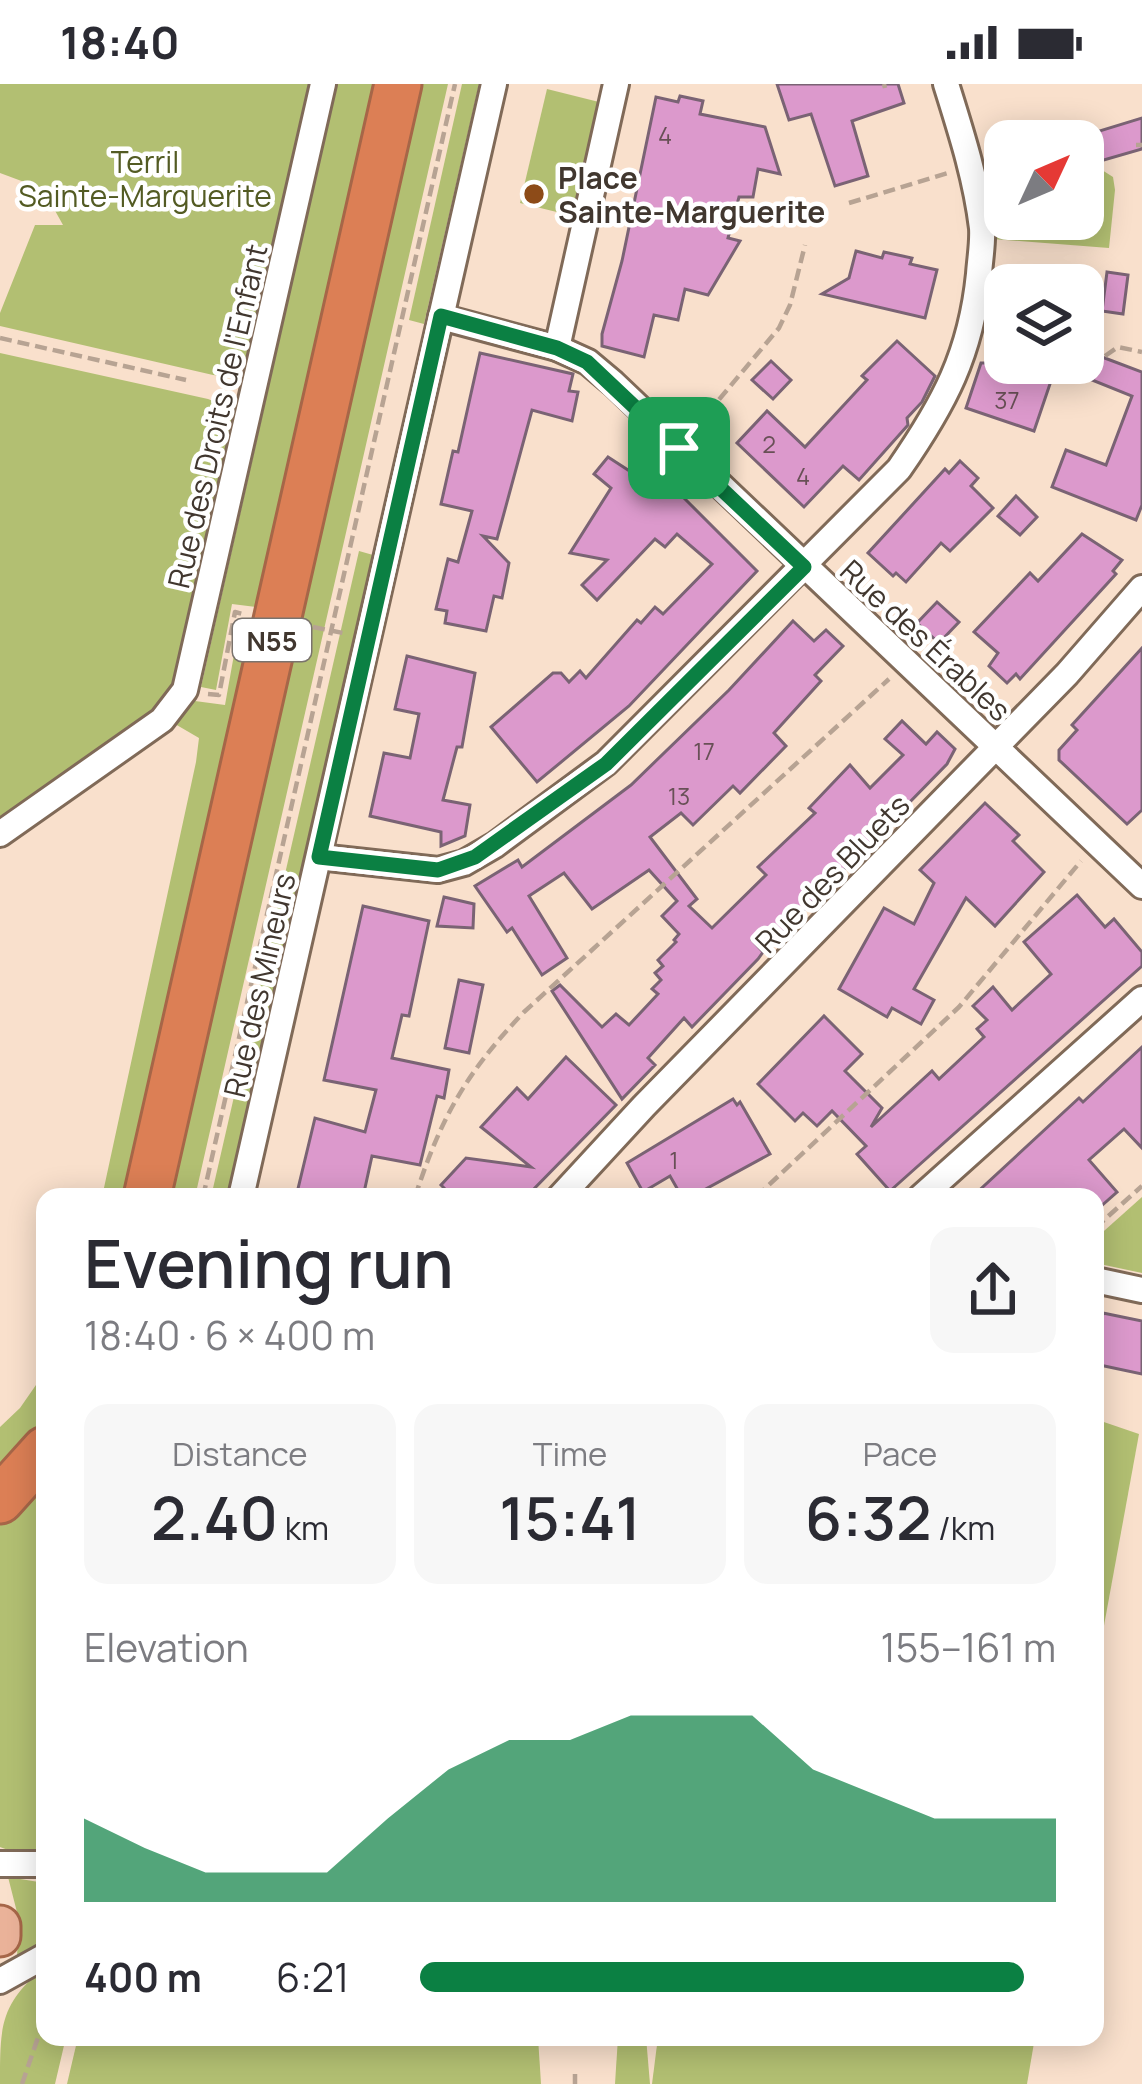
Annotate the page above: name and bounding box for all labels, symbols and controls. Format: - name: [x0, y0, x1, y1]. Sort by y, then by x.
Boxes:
- text: 18:40: [60, 11, 180, 73]
- house number: 4: [658, 118, 672, 151]
- north arrow: [984, 120, 1104, 240]
- map controls: [984, 120, 1104, 384]
- park label: Terril Sainte-Marguerite: [18, 141, 272, 216]
- place label: Place Sainte-Marguerite: [558, 157, 825, 232]
- marker: Place Sainte-Marguerite: [521, 181, 547, 207]
- street label: Rue des Droits de l'Enfant: [157, 240, 277, 592]
- button: layers: [984, 264, 1104, 384]
- house number: 37: [994, 383, 1020, 416]
- pin: [628, 397, 730, 499]
- icon: arrive: [646, 415, 712, 481]
- house number: 2: [762, 427, 776, 460]
- house number: 4: [796, 459, 810, 492]
- street label: Rue des Érables: [832, 550, 1020, 730]
- road number: N55: [233, 619, 311, 661]
- house number: 17: [693, 734, 715, 767]
- house number: 13: [668, 779, 690, 812]
- street label: Rue des Bluets: [746, 785, 918, 961]
- street label: Rue des Mineurs: [213, 869, 305, 1101]
- house number: 1: [669, 1143, 679, 1176]
- text: Evening run: [84, 1218, 454, 1308]
- button: share: [930, 1227, 1056, 1353]
- text: 18:40 · 6 × 400 m: [84, 1308, 375, 1362]
- text: Distance: [172, 1431, 308, 1476]
- text: Time: [533, 1431, 607, 1476]
- text: Pace: [863, 1431, 937, 1476]
- text: 2.40: [151, 1476, 278, 1558]
- text: 15:41: [499, 1476, 641, 1558]
- text: 6:32: [805, 1476, 931, 1558]
- text: km: [278, 1505, 329, 1550]
- text: /km: [931, 1505, 995, 1550]
- text: Elevation: [84, 1620, 249, 1674]
- text: 155–161 m: [881, 1620, 1056, 1674]
- text: 400 m: [84, 1950, 202, 2004]
- text: 6:21: [276, 1950, 349, 2004]

